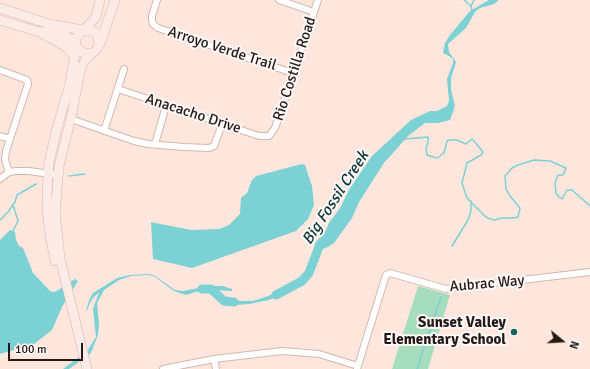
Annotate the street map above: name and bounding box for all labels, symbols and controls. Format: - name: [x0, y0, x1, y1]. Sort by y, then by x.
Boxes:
- street label: Rio Costilla Road: [270, 15, 320, 123]
- street label: Arroyo Verde Trail: [165, 23, 279, 75]
- street label: Anacacho Drive: [143, 90, 243, 138]
- water label: Big Fossil Creek: [299, 147, 373, 249]
- street label: Aubrac Way: [449, 272, 525, 296]
- place label: Sunset Valley Elementary School: [383, 314, 506, 349]
- north arrow: [542, 321, 582, 361]
- marker: Sunset Valley Elementary School: [509, 327, 519, 337]
- scale bar: [10, 335, 85, 361]
- text: N: [567, 339, 581, 351]
- text: 100 m: [15, 342, 47, 357]

